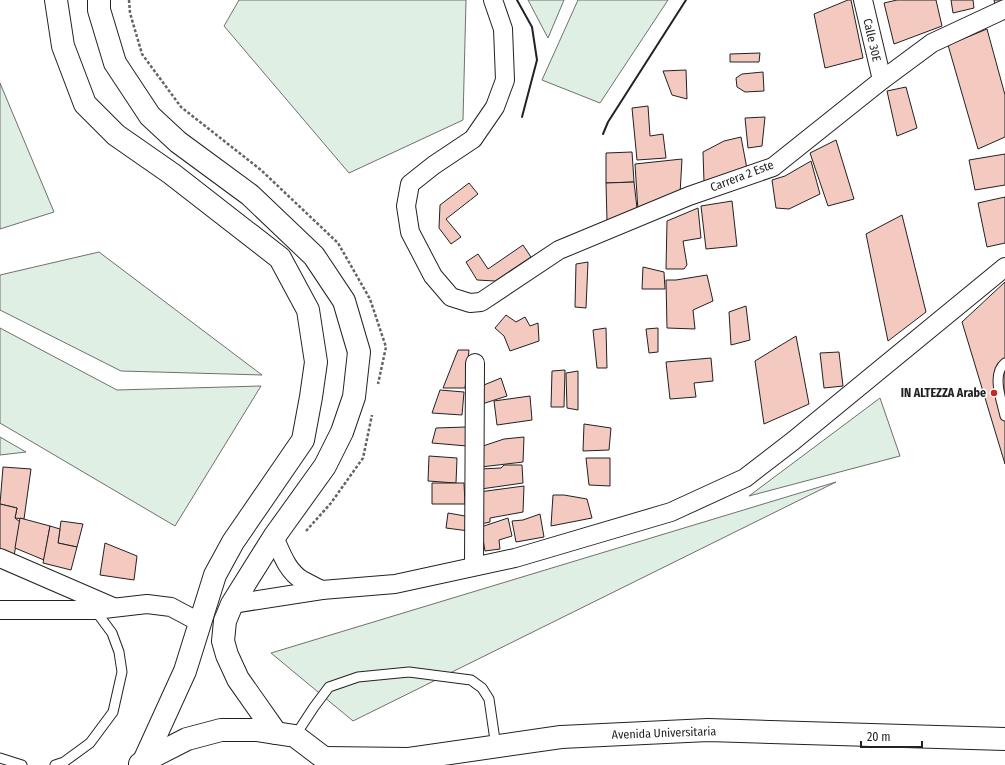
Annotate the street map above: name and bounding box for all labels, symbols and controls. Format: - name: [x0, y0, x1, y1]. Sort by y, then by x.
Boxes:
- street label: Calle 30E: [860, 17, 884, 63]
- street label: Carrera 2 Este: [708, 157, 776, 195]
- place label: IN ALTEZZA Arabe: [901, 386, 986, 400]
- marker: IN ALTEZZA Arabe: [989, 388, 999, 398]
- scale bar: [861, 723, 922, 749]
- street label: Avenida Universitaria: [611, 724, 717, 742]
- text: 20 m: [867, 730, 891, 744]

